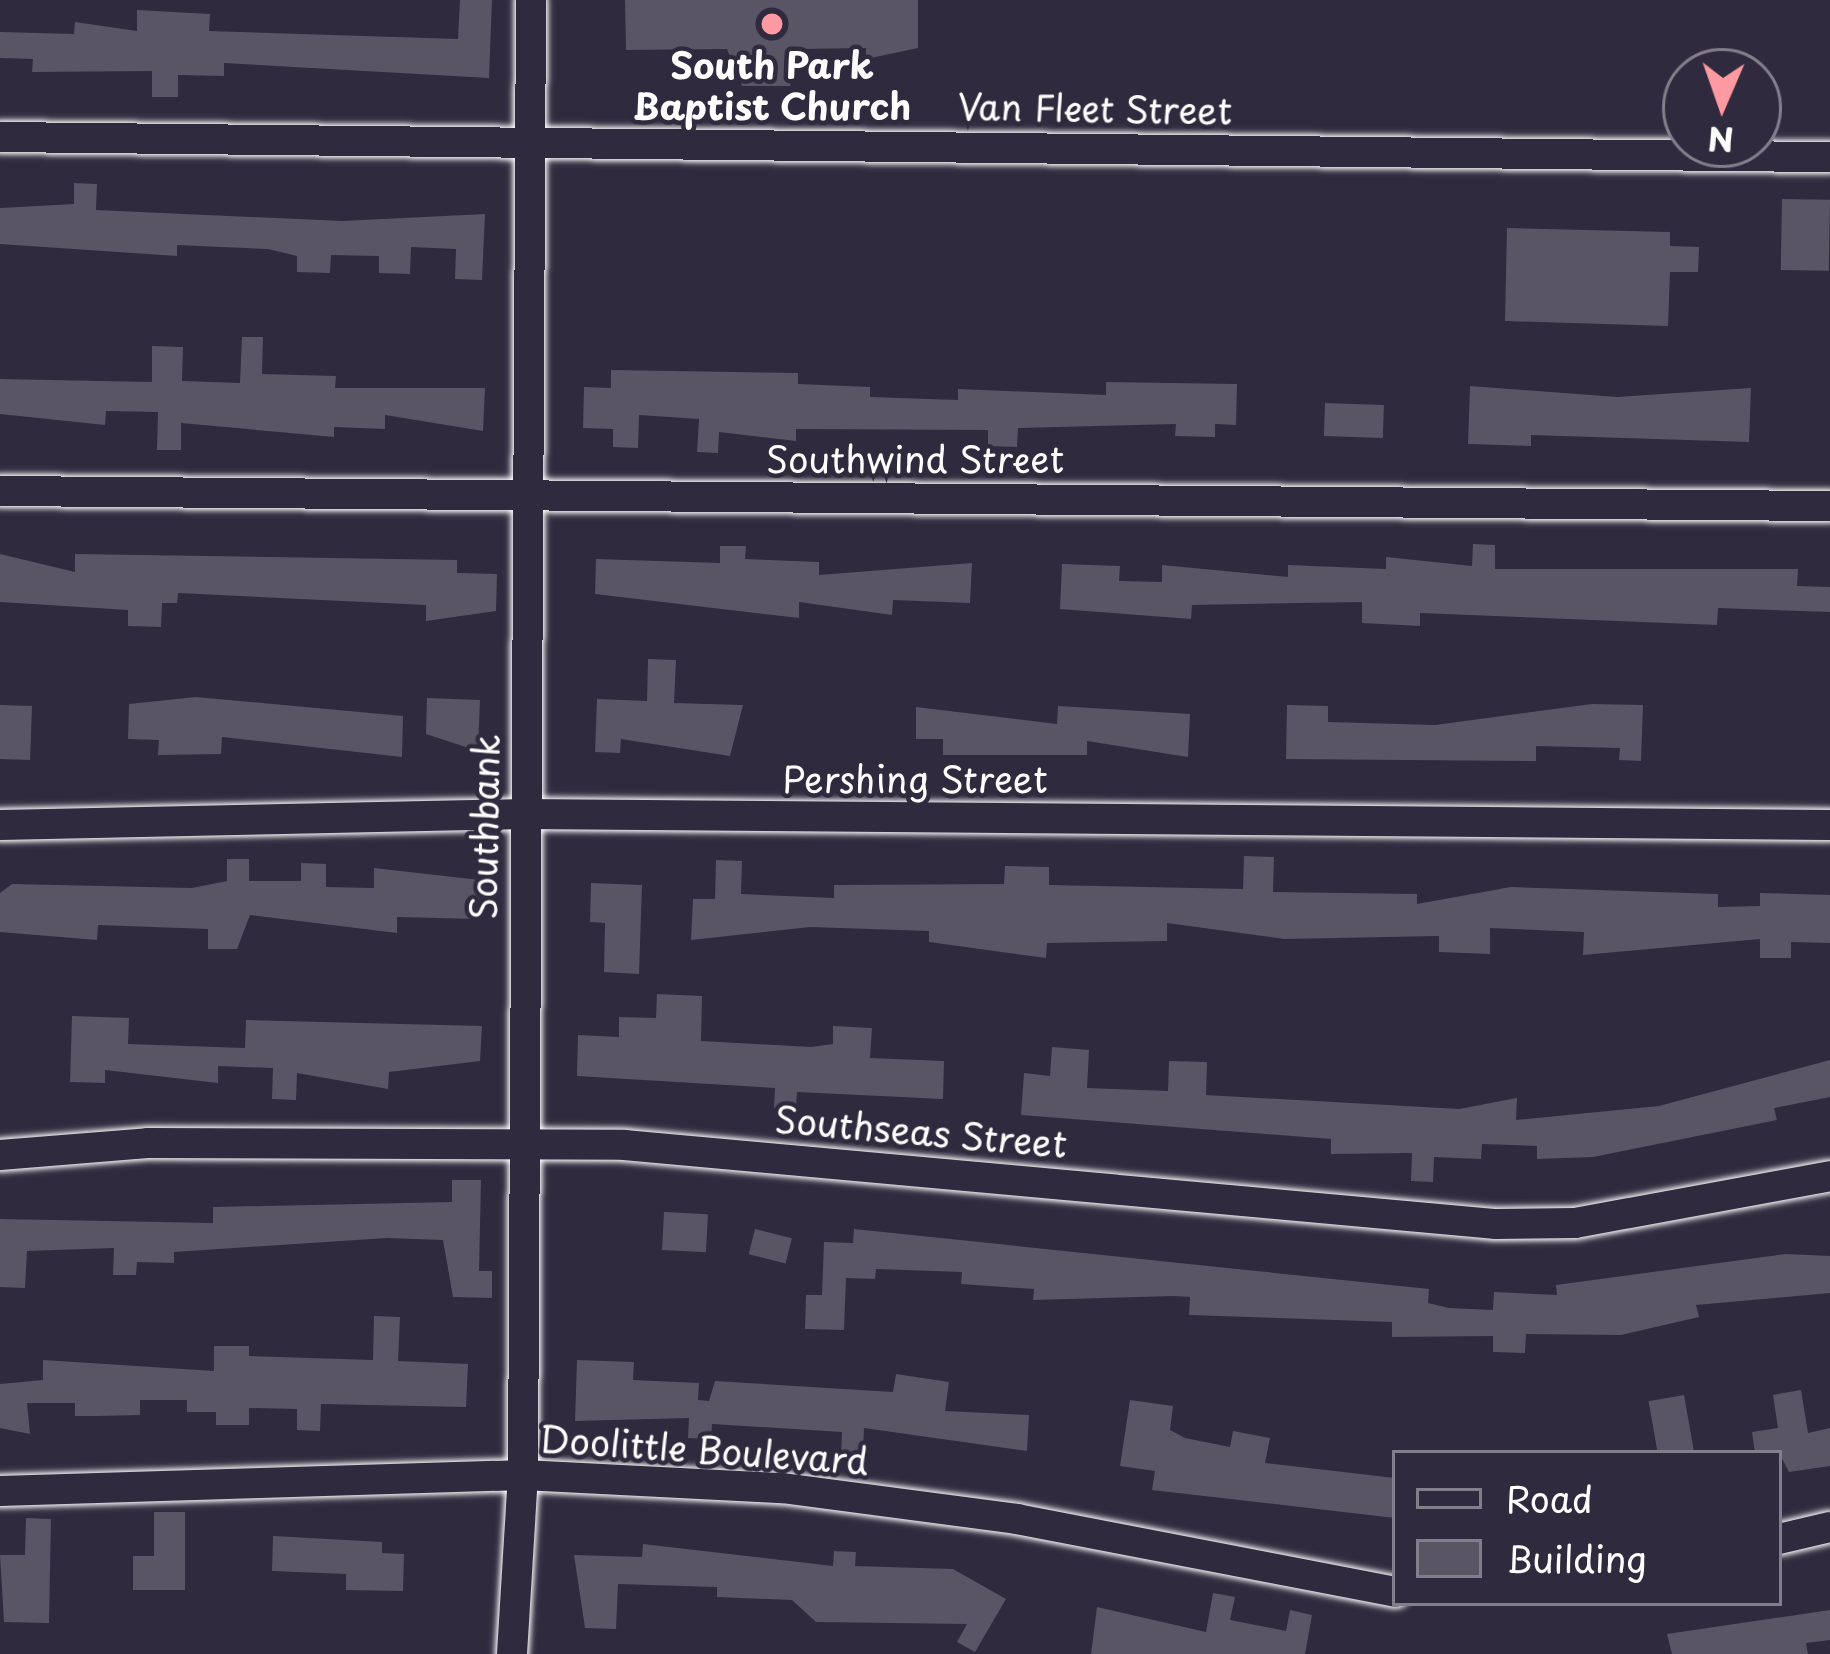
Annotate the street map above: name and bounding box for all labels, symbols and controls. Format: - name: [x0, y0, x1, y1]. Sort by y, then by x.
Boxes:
- marker: South Park Baptist Church: [759, 11, 785, 37]
- place label: South Park Baptist Church: [632, 42, 912, 127]
- north arrow: [1662, 48, 1782, 168]
- street label: Van Fleet Street: [955, 84, 1235, 132]
- text: N: [1707, 116, 1735, 166]
- street label: Southwind Street: [765, 437, 1065, 481]
- street label: Southbank: [461, 734, 507, 920]
- street label: Pershing Street: [783, 757, 1047, 801]
- street label: Southseas Street: [773, 1097, 1069, 1165]
- street label: Doolittle Boulevard: [536, 1416, 872, 1482]
- legend: [1392, 1450, 1782, 1606]
- text: Road: [1506, 1471, 1593, 1525]
- text: Building: [1506, 1531, 1647, 1585]

